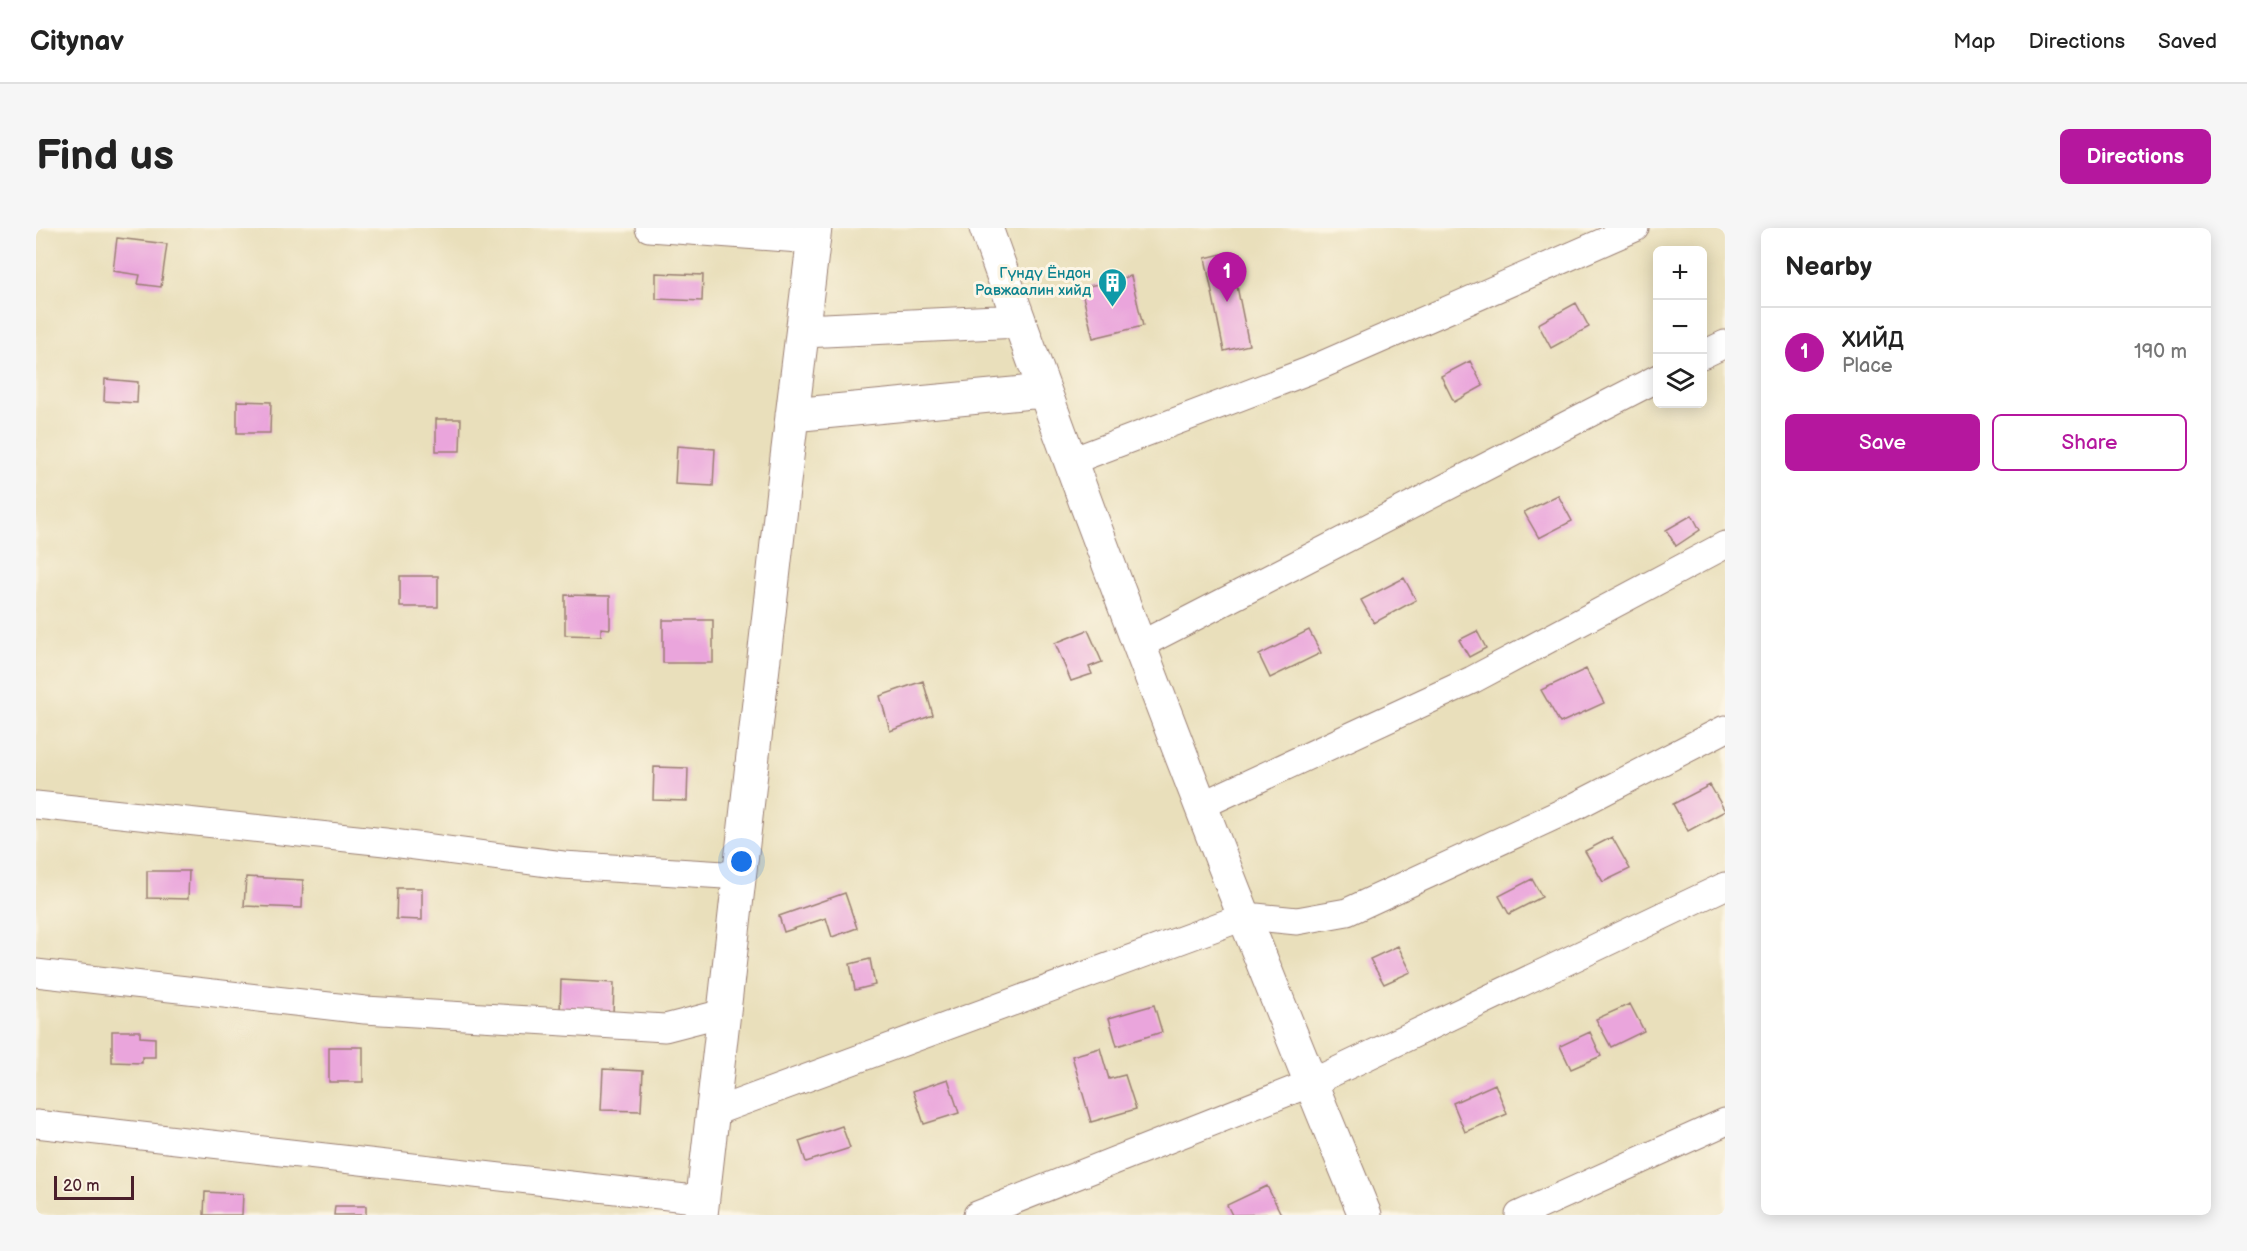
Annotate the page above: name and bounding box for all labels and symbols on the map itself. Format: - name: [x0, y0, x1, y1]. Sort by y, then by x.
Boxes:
- pin: 1: [1208, 253, 1246, 302]
- place label: Гүндү Ёндон Равжаалин хийд: [975, 264, 1091, 300]
- building icon: Гүндү Ёндон Равжаалин хийд: [1096, 266, 1128, 308]
- your location: [727, 847, 756, 876]
- scale bar: [54, 1173, 134, 1200]

